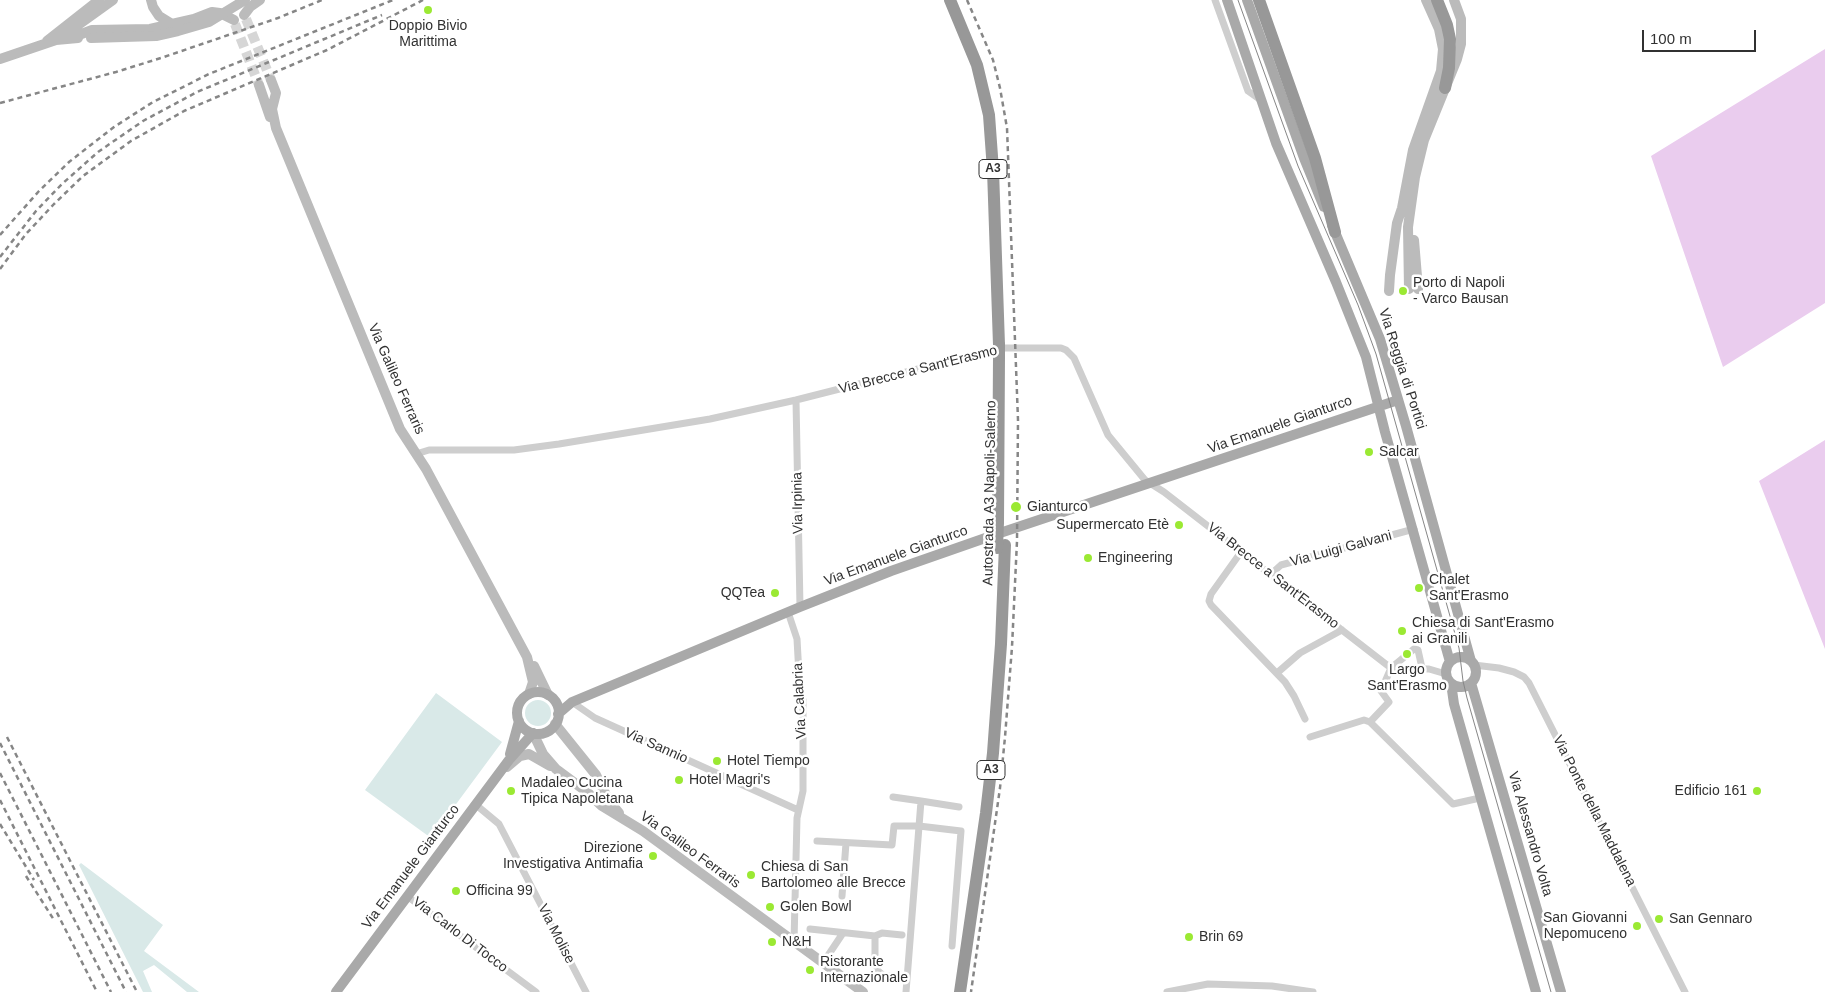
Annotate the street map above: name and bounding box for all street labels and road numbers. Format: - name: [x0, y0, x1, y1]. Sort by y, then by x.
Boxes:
- road number: A3: [979, 160, 1007, 178]
- street label: Via Reggia di Portici: [1375, 307, 1429, 431]
- street label: Via Galileo Ferraris: [364, 321, 428, 437]
- street label: Via Brecce a Sant'Erasmo: [837, 342, 999, 398]
- street label: Via Emanuele Gianturco: [1206, 392, 1354, 458]
- street label: Autostrada A3 Napoli-Salerno: [980, 400, 1000, 586]
- street label: Via Irpinia: [789, 472, 807, 534]
- street label: Via Brecce a Sant'Erasmo: [1204, 519, 1342, 633]
- street label: Via Emanuele Gianturco: [822, 522, 970, 590]
- street label: Via Luigi Galvani: [1288, 527, 1394, 571]
- street label: Via Calabria: [790, 663, 810, 739]
- street label: Via Sannio: [622, 725, 690, 767]
- street label: Via Ponte della Maddalena: [1549, 733, 1639, 889]
- road number: A3: [977, 760, 1005, 780]
- street label: Via Alessandro Volta: [1504, 770, 1556, 898]
- street label: Via Emanuele Gianturco: [359, 801, 463, 933]
- street label: Via Galileo Ferraris: [637, 808, 743, 892]
- street label: Via Carlo Di Tocco: [409, 894, 511, 976]
- street label: Via Molise: [534, 902, 578, 966]

